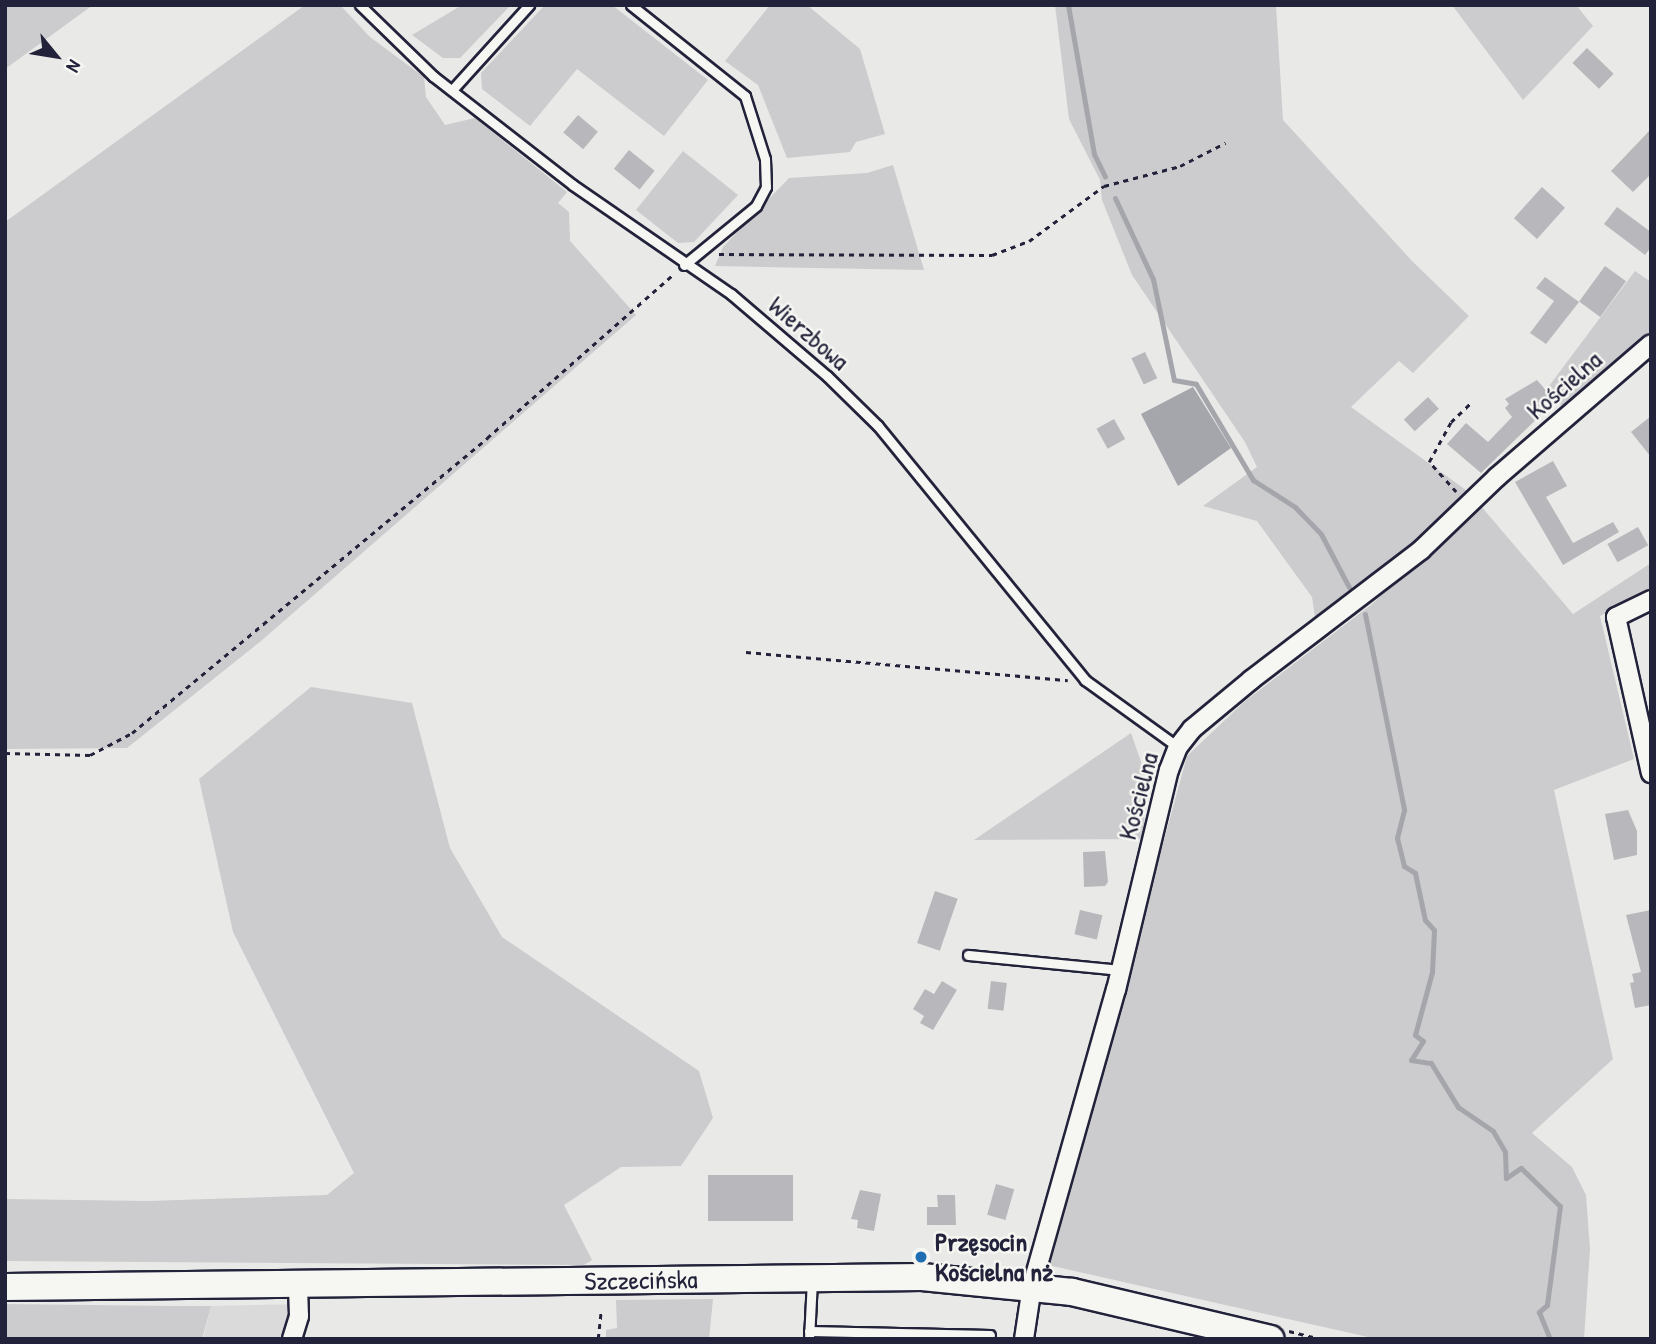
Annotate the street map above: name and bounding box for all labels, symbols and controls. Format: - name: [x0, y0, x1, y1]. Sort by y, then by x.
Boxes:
- north arrow: [21, 21, 91, 91]
- text: N: [60, 56, 88, 77]
- street label: Wierzbowa: [762, 289, 856, 377]
- street label: Kościelna: [1520, 344, 1608, 426]
- street label: Kościelna: [1111, 749, 1165, 843]
- place label: Przęsocin Kościelna nż: [935, 1226, 1053, 1288]
- marker: Przęsocin Kościelna nż: [913, 1249, 929, 1265]
- street label: Szczecińska: [584, 1263, 698, 1297]

